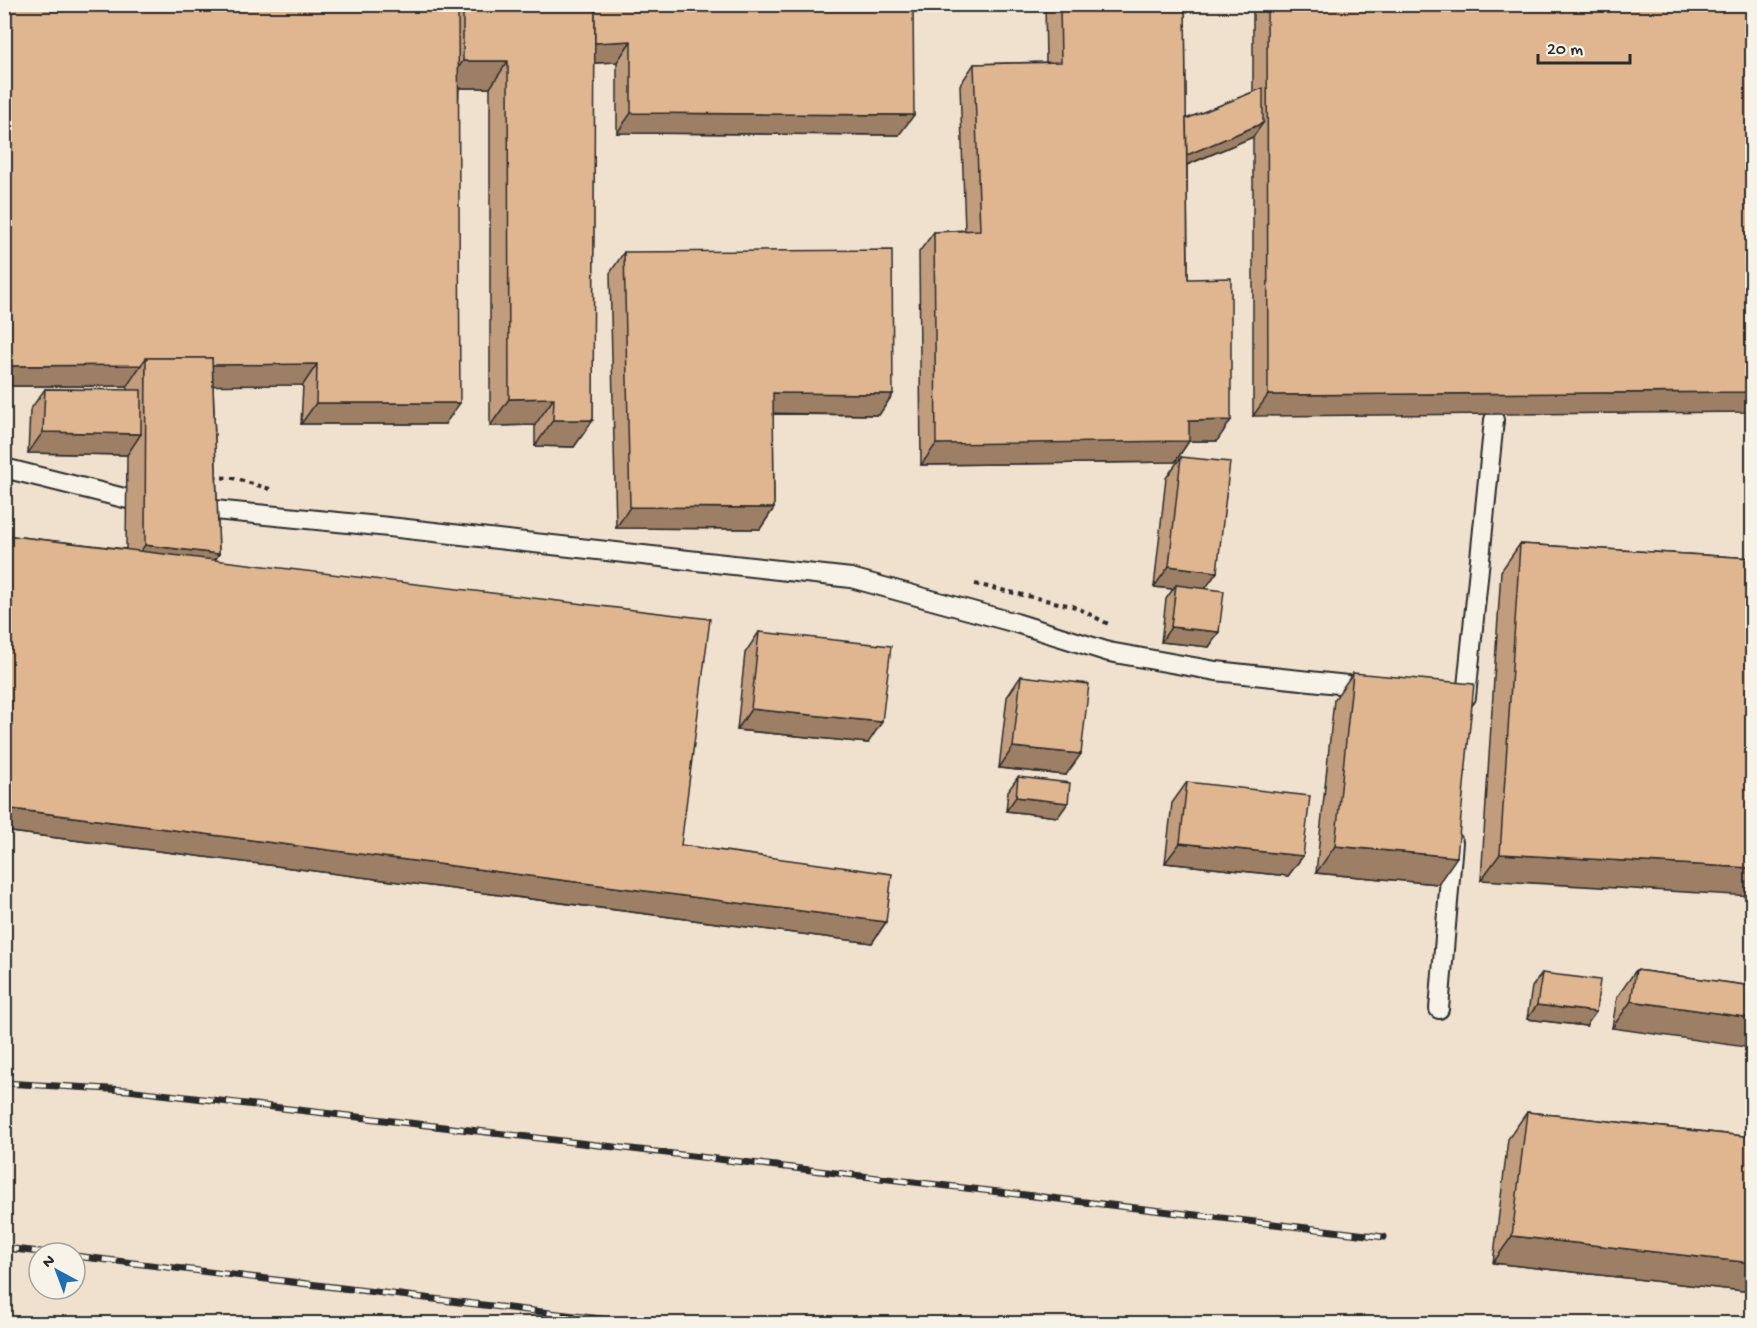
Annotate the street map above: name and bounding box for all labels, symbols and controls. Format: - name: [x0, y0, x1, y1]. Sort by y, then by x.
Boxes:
- scale bar: [1538, 27, 1630, 65]
- text: 20 m: [1547, 40, 1583, 61]
- north arrow: [27, 1241, 87, 1301]
- text: N: [39, 1251, 60, 1273]

